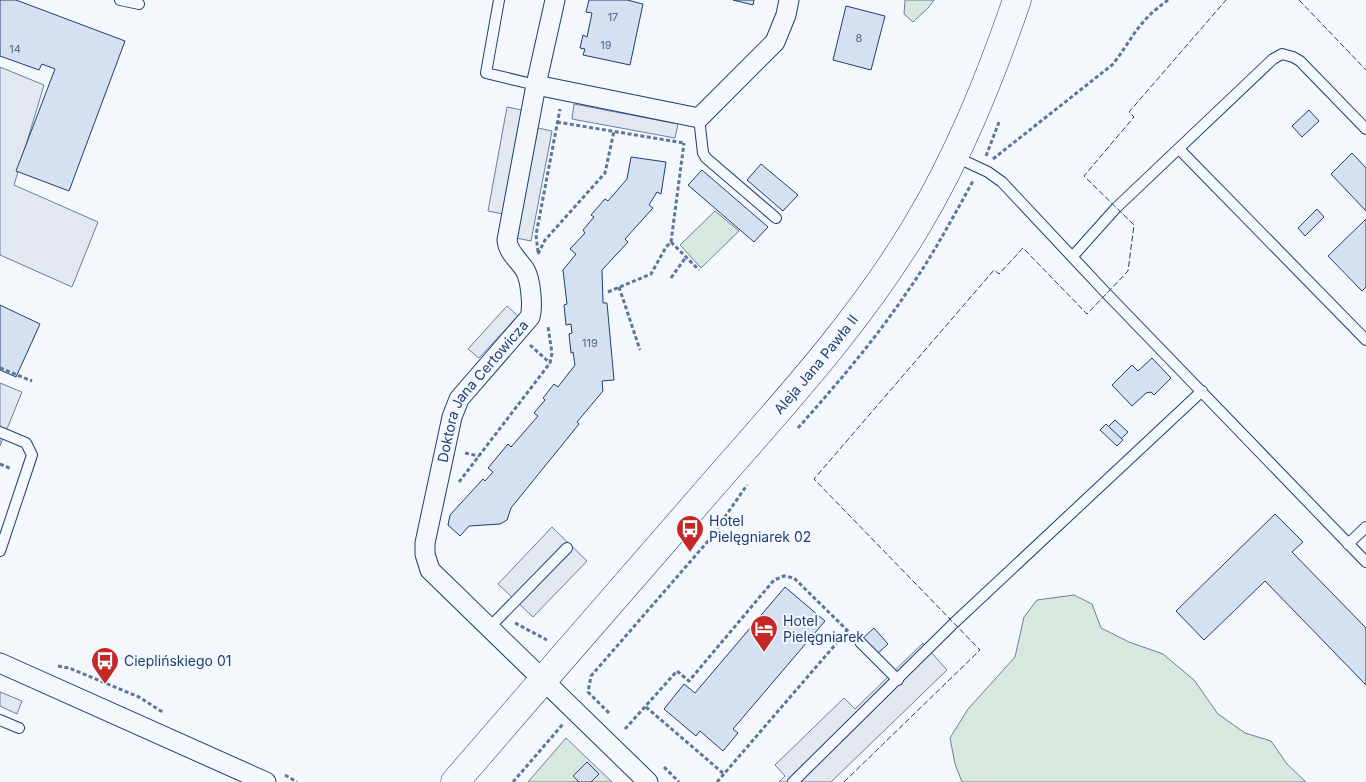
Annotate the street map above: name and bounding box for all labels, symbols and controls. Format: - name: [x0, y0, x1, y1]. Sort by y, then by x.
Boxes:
- house number: 17: [608, 10, 618, 24]
- house number: 8: [856, 31, 863, 45]
- house number: 19: [600, 38, 612, 52]
- house number: 14: [9, 42, 21, 56]
- street label: Aleja Jana Pawła II: [770, 311, 861, 417]
- street label: Doktora Jana Certowicza: [434, 316, 531, 464]
- house number: 119: [582, 336, 598, 350]
- place label: Hotel Pielęgniarek 02: [709, 512, 811, 545]
- bus stop icon: Hotel Pielęgniarek 02: [675, 514, 705, 553]
- place label: Hotel Pielęgniarek: [783, 612, 864, 645]
- hotel icon: Hotel Pielęgniarek: [749, 614, 779, 653]
- bus stop icon: Cieplińskiego 01: [90, 646, 120, 685]
- place label: Cieplińskiego 01: [124, 652, 231, 669]

